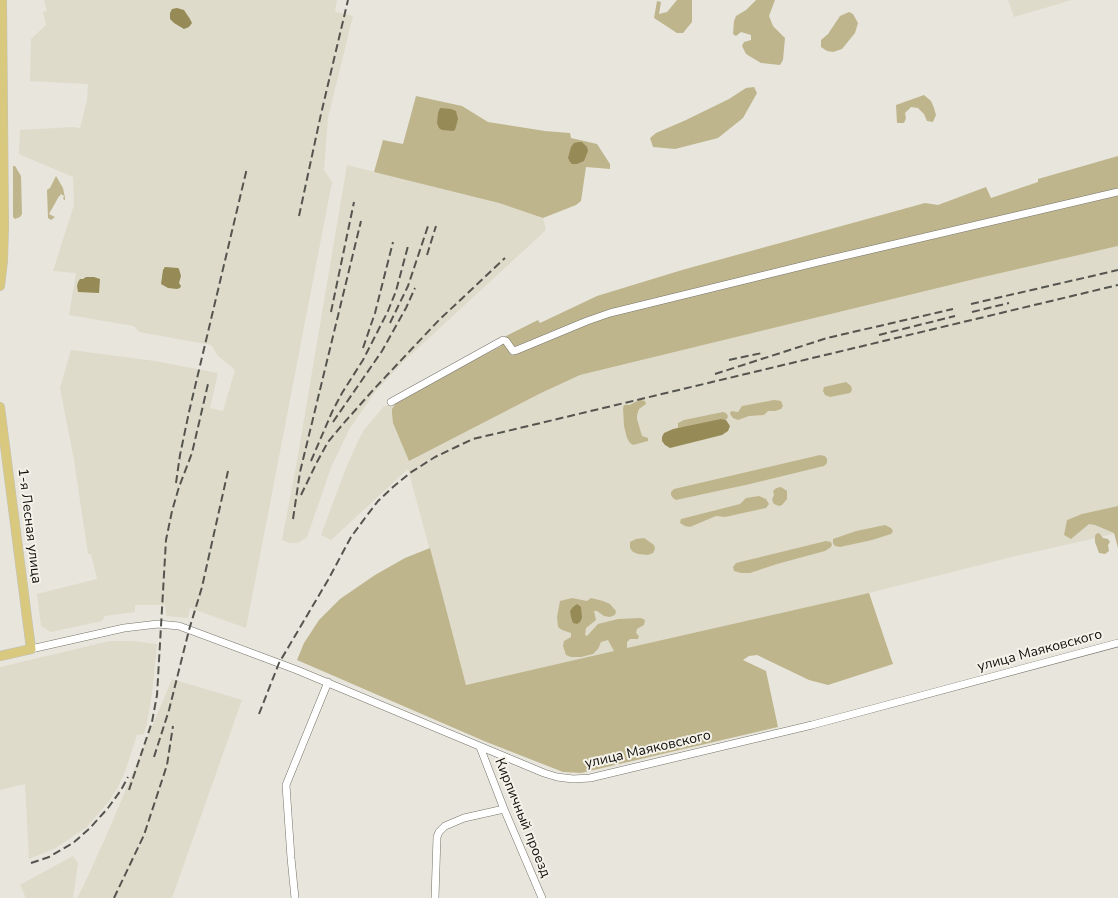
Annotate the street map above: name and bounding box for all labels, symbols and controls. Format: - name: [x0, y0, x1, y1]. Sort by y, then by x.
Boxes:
- street label: 1-я Лесная улица: [14, 467, 44, 585]
- street label: улица Маяковского: [976, 626, 1104, 676]
- street label: улица Маяковского: [583, 727, 713, 773]
- street label: Кирпичный проезд: [490, 756, 554, 880]

